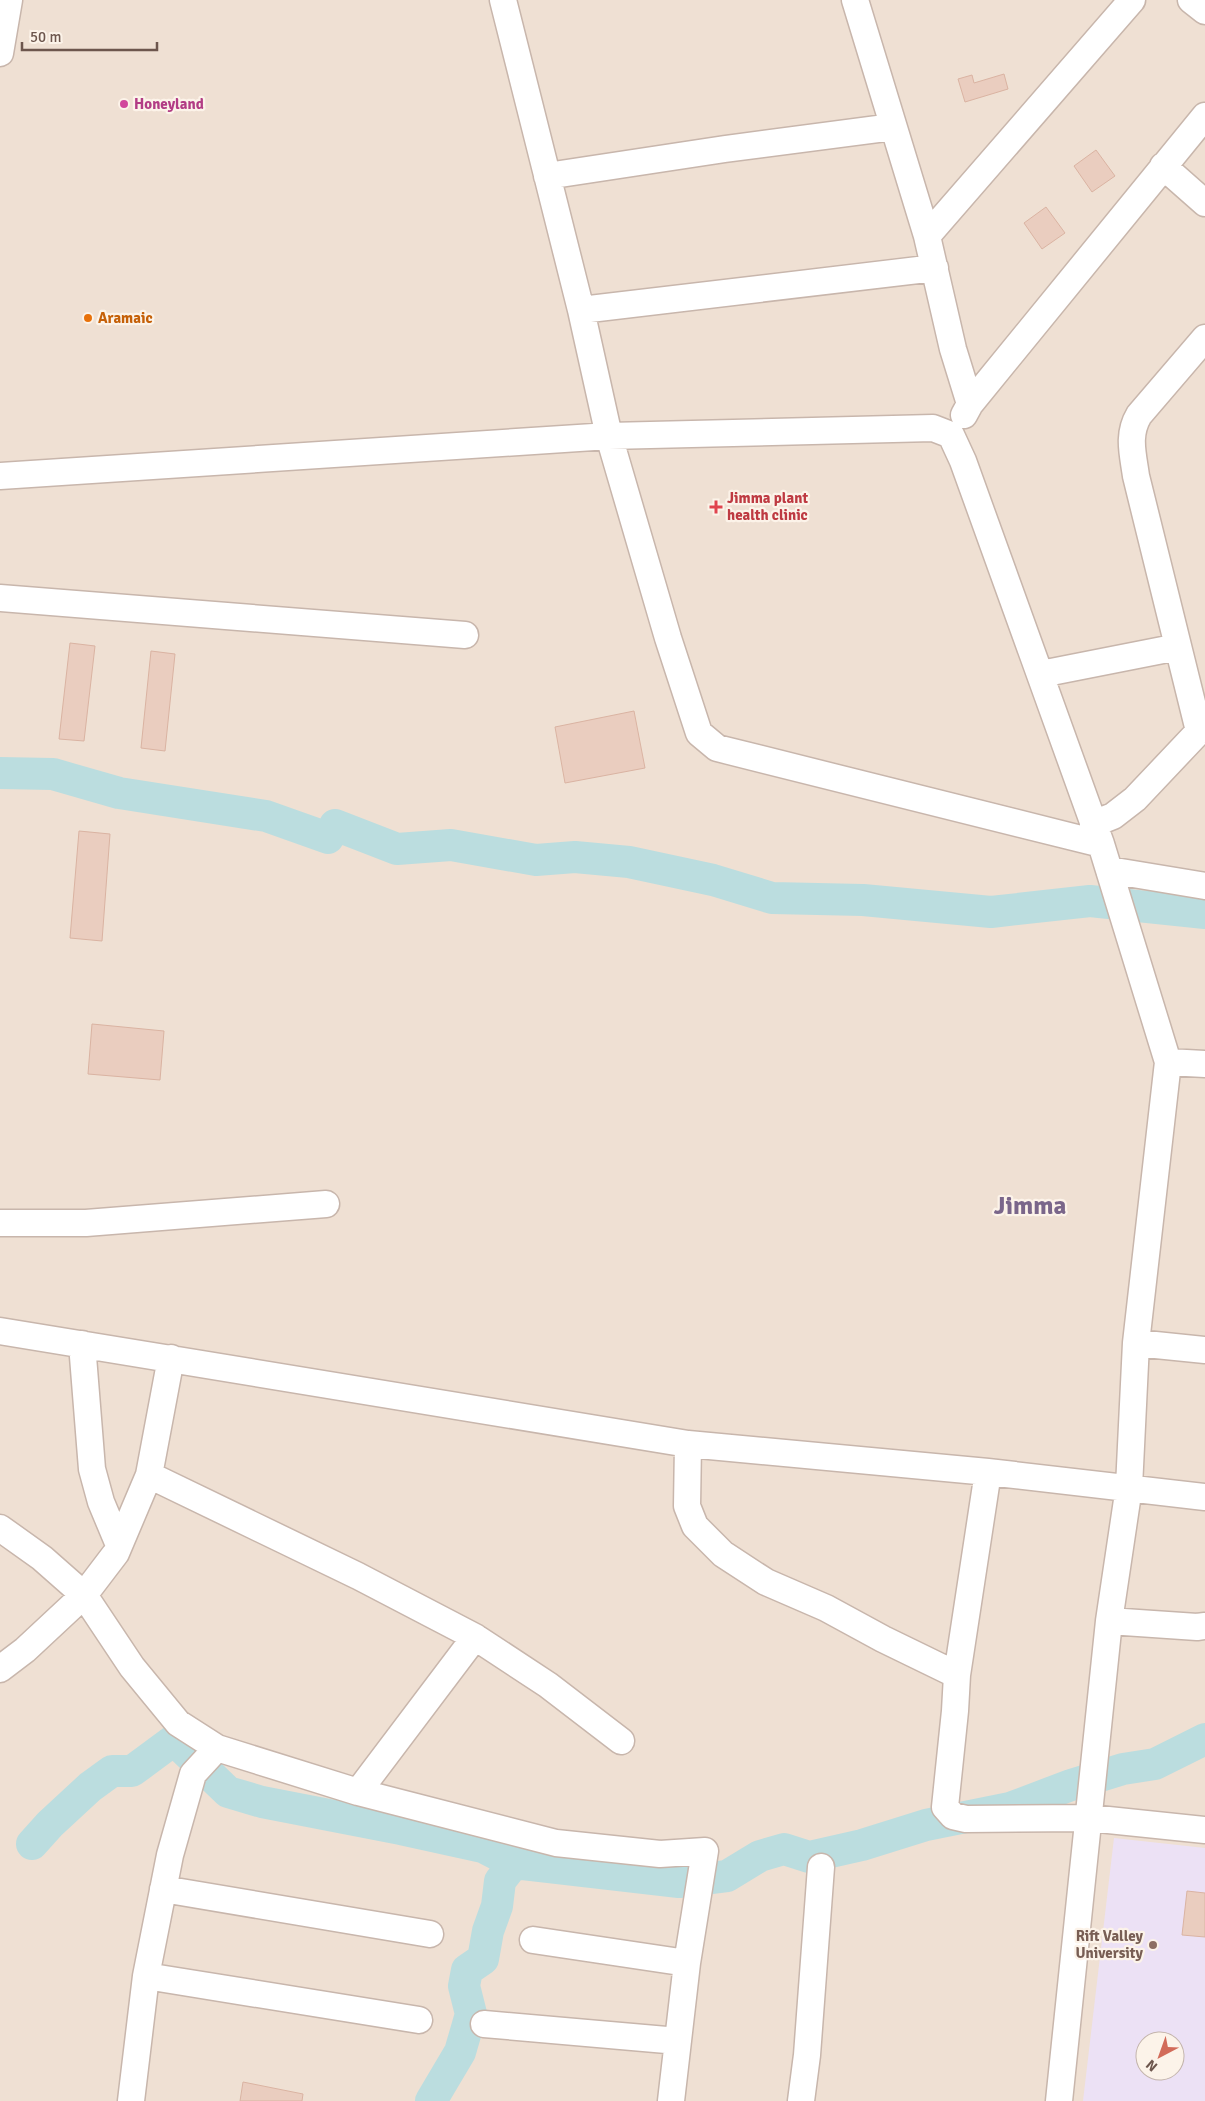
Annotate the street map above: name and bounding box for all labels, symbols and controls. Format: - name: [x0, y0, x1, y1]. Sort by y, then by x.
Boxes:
- scale bar: [22, 20, 158, 52]
- text: 50 m: [30, 28, 61, 46]
- place label: Honeyland: [134, 95, 204, 113]
- marker: Honeyland: [118, 98, 130, 110]
- place label: Aramaic: [98, 309, 153, 327]
- marker: Aramaic: [82, 312, 94, 324]
- place label: Jimma plant health clinic: [727, 489, 808, 524]
- marker: Jimma plant health clinic: [709, 500, 723, 514]
- district label: Jimma: [994, 1190, 1066, 1221]
- place label: Rift Valley University: [1076, 1927, 1144, 1962]
- marker: Rift Valley University: [1147, 1939, 1159, 1951]
- north arrow: [1135, 2031, 1185, 2081]
- text: N: [1143, 2056, 1161, 2075]

